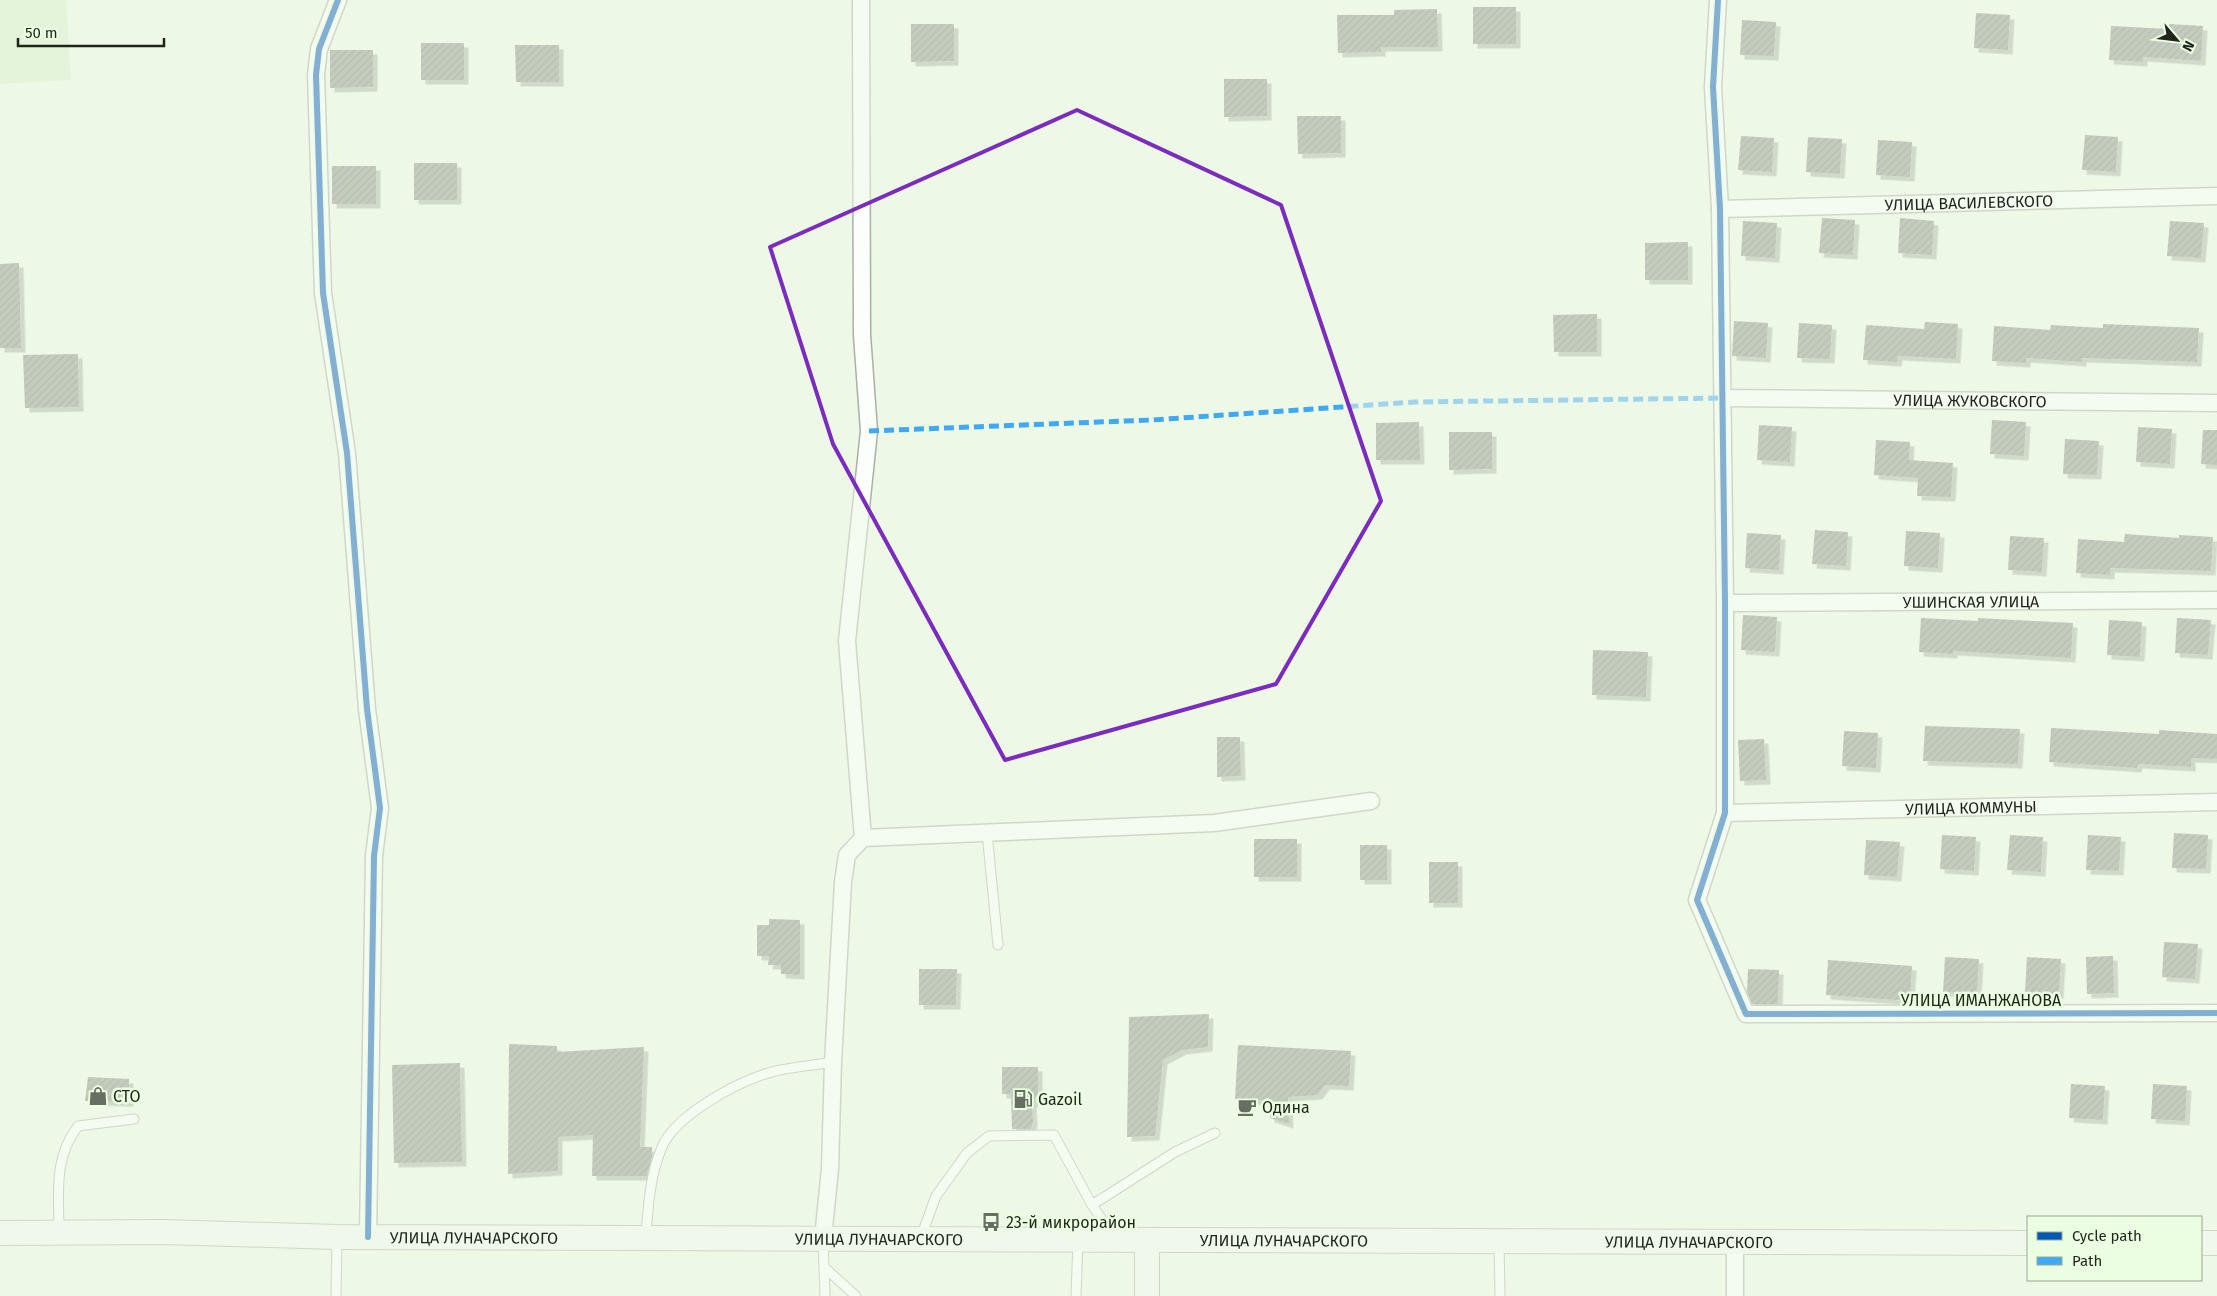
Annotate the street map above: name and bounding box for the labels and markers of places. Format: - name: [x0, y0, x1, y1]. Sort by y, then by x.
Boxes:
- shop icon: СТО: [87, 1085, 109, 1107]
- place label: СТО: [113, 1087, 141, 1106]
- fuel station icon: Gazoil: [1012, 1088, 1034, 1110]
- place label: Gazoil: [1038, 1090, 1083, 1109]
- cafe icon: Одина: [1236, 1096, 1258, 1118]
- place label: Одина: [1262, 1098, 1310, 1117]
- bus stop icon: 23-й микрорайон: [980, 1211, 1002, 1233]
- place label: 23-й микрорайон: [1006, 1213, 1136, 1232]

